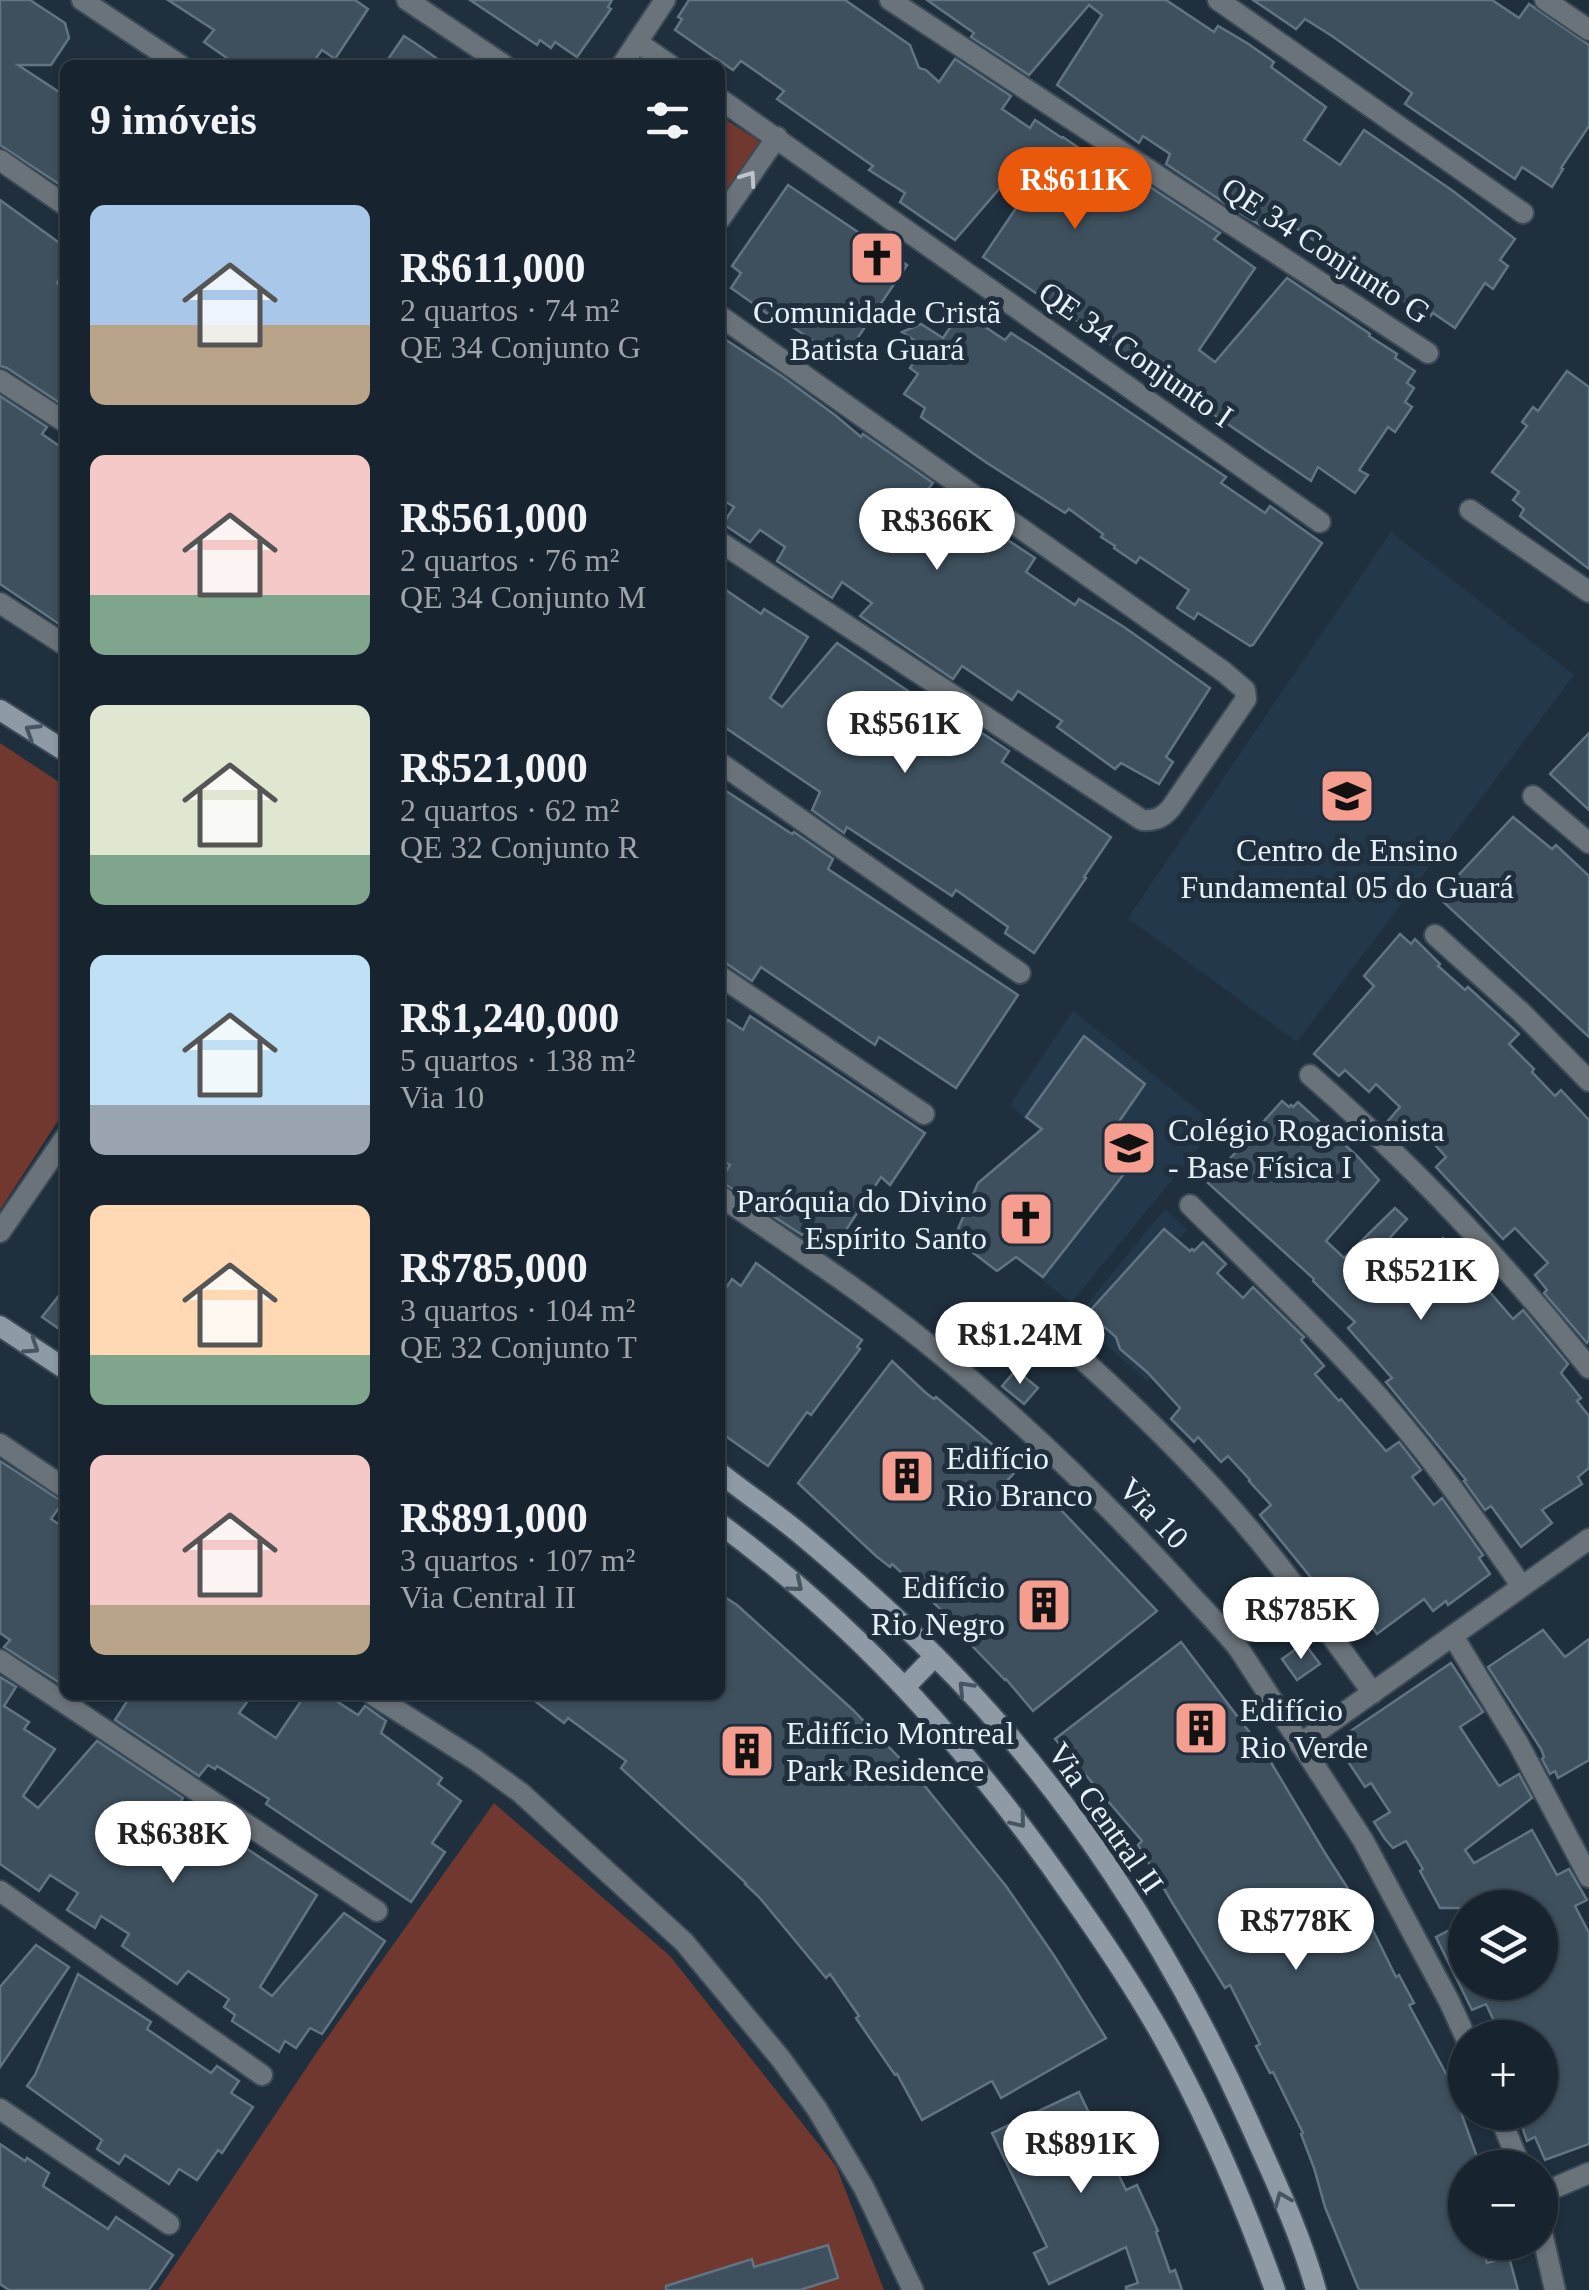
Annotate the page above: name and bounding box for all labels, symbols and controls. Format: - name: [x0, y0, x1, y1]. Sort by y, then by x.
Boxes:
- icon: filters: [640, 93, 695, 148]
- text: 9 imóveis: [90, 97, 257, 143]
- pin: R$611K: [994, 147, 1156, 232]
- text: R$611K: [1020, 161, 1130, 197]
- street label: QE 34 Conjunto G: [1215, 169, 1437, 331]
- one-way arrow: [737, 171, 755, 190]
- church icon: Comunidade Cristã Batista Guará: [847, 228, 907, 288]
- icon: home: [170, 245, 290, 365]
- text: R$611,000: [400, 245, 586, 291]
- street label: QE 34 Conjunto I: [1032, 274, 1240, 434]
- text: 2 quartos · 74 m²: [400, 292, 619, 328]
- place label: Comunidade Cristã Batista Guará: [753, 294, 1001, 367]
- text: QE 34 Conjunto G: [400, 329, 641, 365]
- pin: R$366K: [856, 488, 1018, 573]
- icon: home: [170, 495, 290, 615]
- text: R$561,000: [400, 495, 588, 541]
- text: R$366K: [881, 502, 993, 538]
- text: 2 quartos · 76 m²: [400, 542, 619, 578]
- text: QE 34 Conjunto M: [400, 579, 646, 615]
- pin: R$561K: [824, 691, 986, 776]
- text: R$561K: [849, 705, 961, 741]
- one-way arrow: [25, 724, 43, 743]
- icon: home: [170, 745, 290, 865]
- text: R$521,000: [400, 745, 588, 791]
- school or university icon: Centro de Ensino Fundamental 05 do Guará: [1317, 766, 1377, 826]
- text: 2 quartos · 62 m²: [400, 792, 619, 828]
- text: QE 32 Conjunto R: [400, 829, 639, 865]
- place label: Centro de Ensino Fundamental 05 do Guará: [1180, 832, 1514, 905]
- icon: home: [170, 995, 290, 1115]
- text: R$1,240,000: [400, 995, 619, 1041]
- text: 5 quartos · 138 m²: [400, 1042, 635, 1078]
- text: Via 10: [400, 1079, 484, 1115]
- place label: Colégio Rogacionista - Base Física I: [1168, 1112, 1444, 1185]
- school or university icon: Colégio Rogacionista - Base Física I: [1099, 1118, 1159, 1178]
- place label: Paróquia do Divino Espírito Santo: [736, 1183, 987, 1256]
- church icon: Paróquia do Divino Espírito Santo: [996, 1189, 1056, 1249]
- pin: R$521K: [1340, 1238, 1502, 1323]
- icon: home: [170, 1245, 290, 1365]
- text: R$785,000: [400, 1245, 588, 1291]
- text: R$521K: [1365, 1252, 1477, 1288]
- text: 3 quartos · 104 m²: [400, 1292, 635, 1328]
- pin: R$1.24M: [928, 1302, 1112, 1387]
- text: R$1.24M: [957, 1316, 1083, 1352]
- text: QE 32 Conjunto T: [400, 1329, 637, 1365]
- one-way arrow: [22, 1335, 40, 1354]
- place label: Edifício Rio Branco: [946, 1440, 1093, 1513]
- building icon: Edifício Rio Branco: [877, 1446, 937, 1506]
- street label: Via 10: [1112, 1470, 1196, 1556]
- icon: home: [170, 1495, 290, 1615]
- text: R$891,000: [400, 1495, 588, 1541]
- text: 3 quartos · 107 m²: [400, 1542, 635, 1578]
- place label: Edifício Rio Negro: [871, 1569, 1005, 1642]
- one-way arrow: [784, 1574, 803, 1592]
- building icon: Edifício Rio Negro: [1014, 1575, 1074, 1635]
- pin: R$785K: [1220, 1577, 1382, 1662]
- text: Via Central II: [400, 1579, 576, 1615]
- text: R$785K: [1245, 1591, 1357, 1627]
- one-way arrow: [959, 1681, 977, 1700]
- place label: Edifício Rio Verde: [1240, 1692, 1368, 1765]
- building icon: Edifício Rio Verde: [1171, 1698, 1231, 1758]
- place label: Edifício Montreal Park Residence: [786, 1715, 1014, 1788]
- building icon: Edifício Montreal Park Residence: [717, 1721, 777, 1781]
- street label: Via Central II: [1041, 1736, 1171, 1900]
- pin: R$638K: [92, 1801, 254, 1886]
- one-way arrow: [1007, 1809, 1025, 1827]
- text: R$638K: [117, 1815, 229, 1851]
- pin: R$778K: [1215, 1888, 1377, 1973]
- map controls: [1448, 1890, 1558, 2260]
- button: layers: [1448, 1890, 1558, 2000]
- text: R$778K: [1240, 1902, 1352, 1938]
- button: +: [1448, 2020, 1558, 2130]
- pin: R$891K: [1000, 2111, 1162, 2196]
- text: R$891K: [1025, 2125, 1137, 2161]
- button: −: [1448, 2150, 1558, 2260]
- one-way arrow: [1273, 2191, 1293, 2208]

